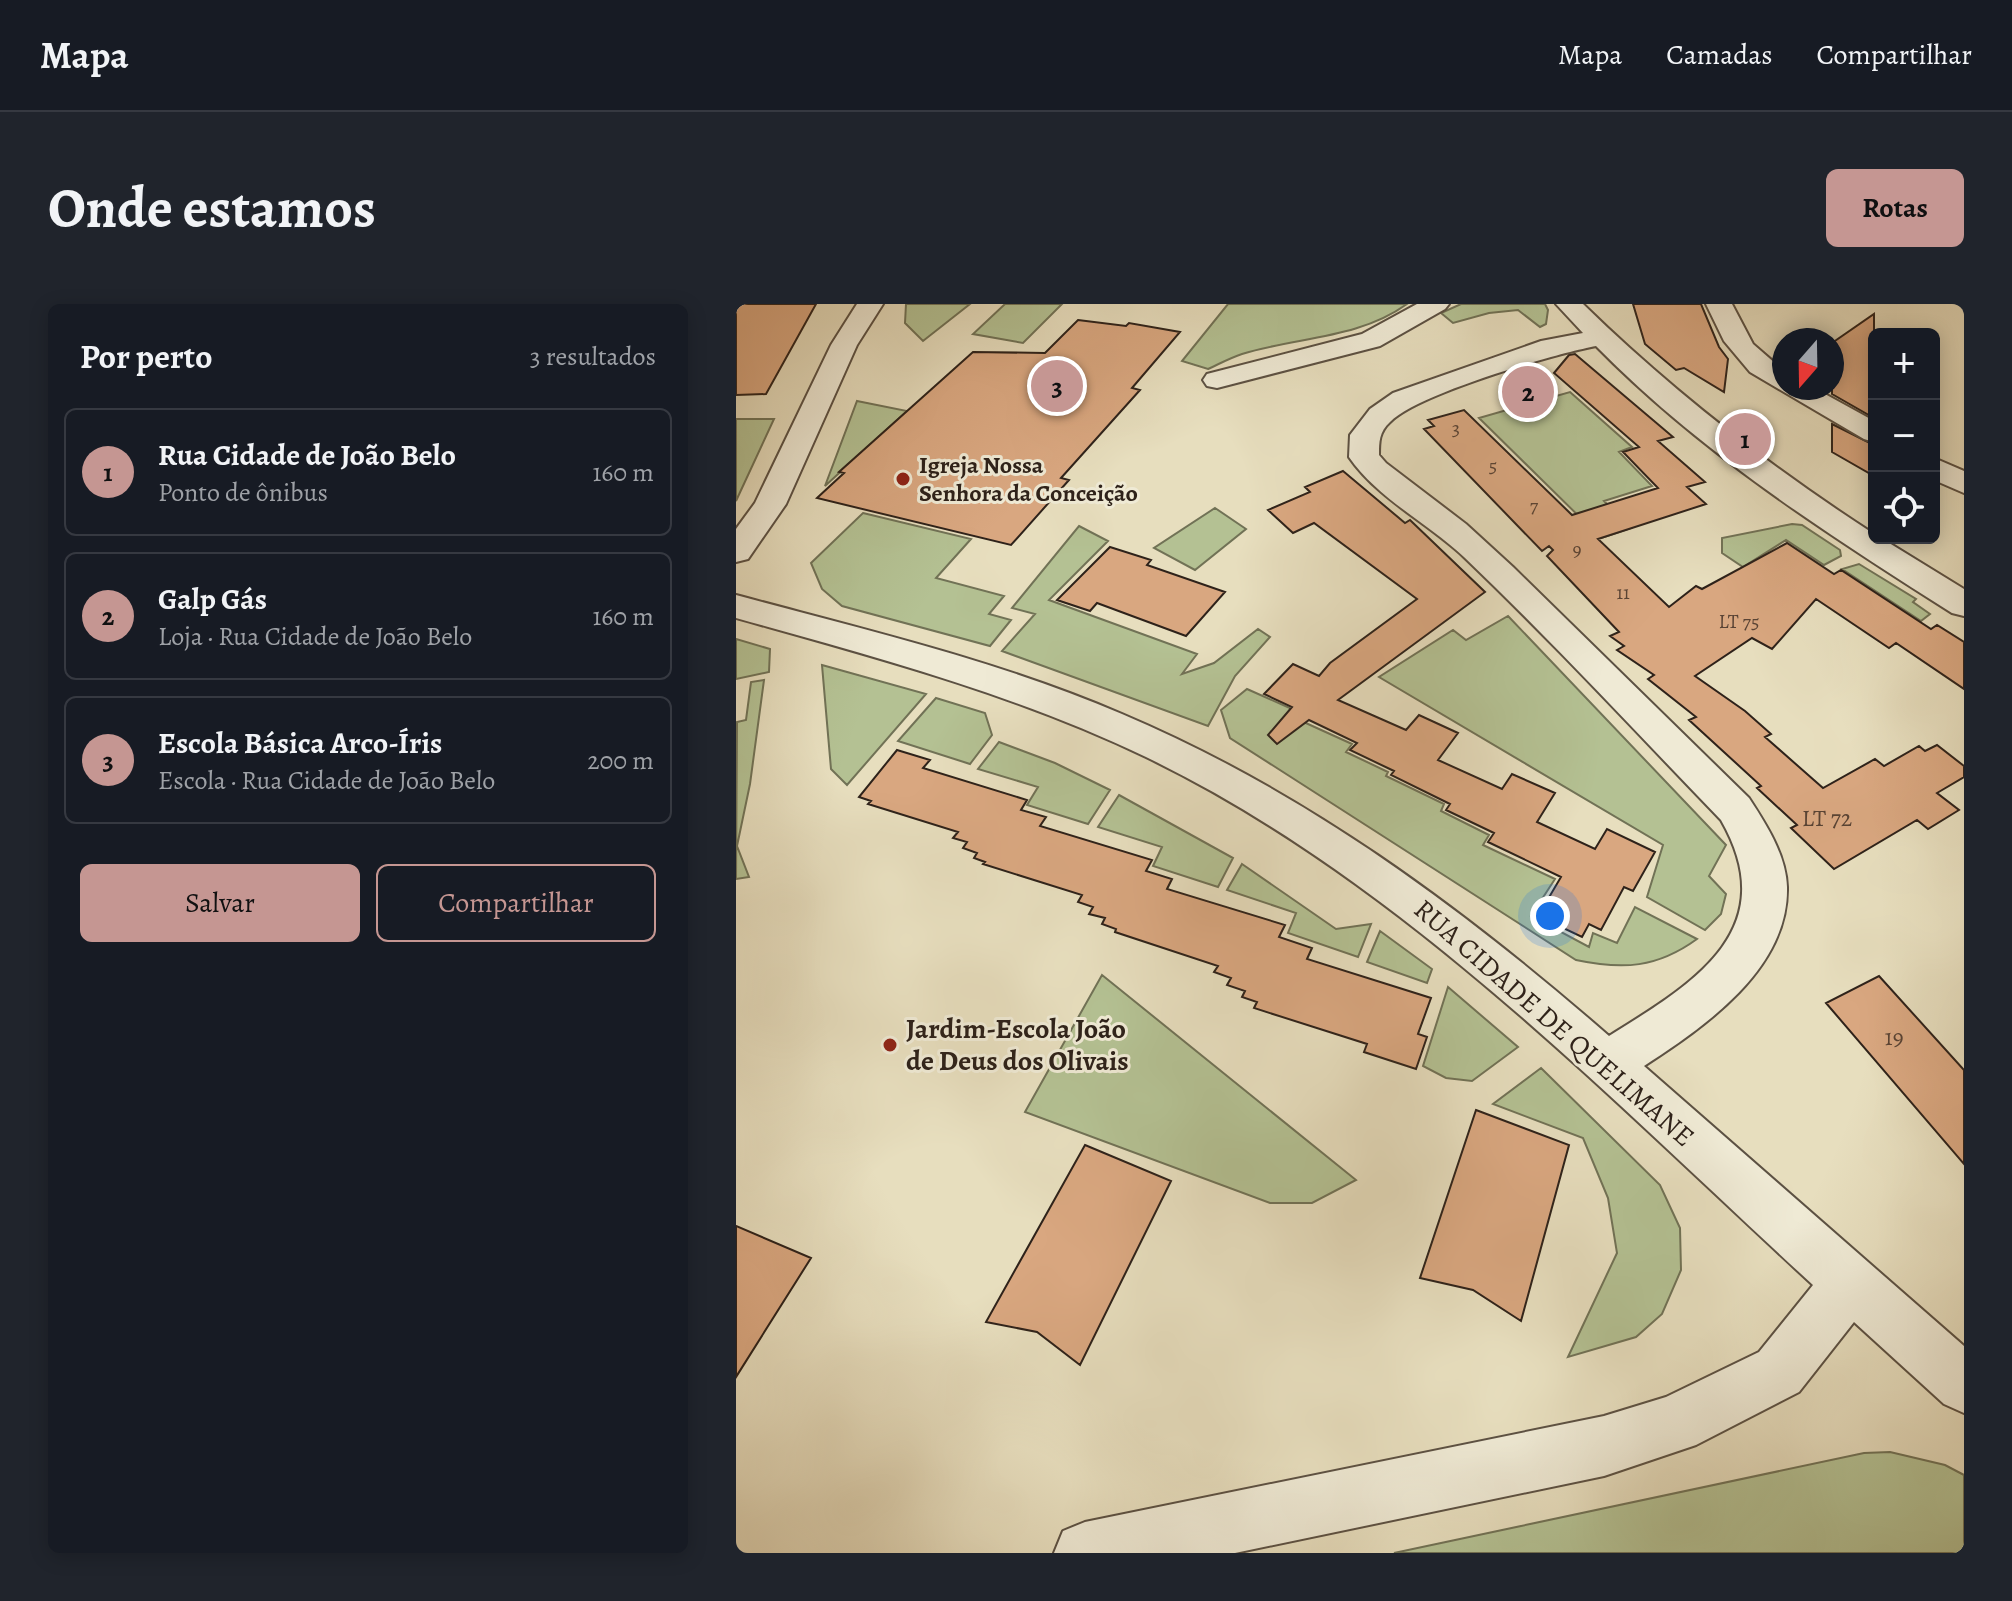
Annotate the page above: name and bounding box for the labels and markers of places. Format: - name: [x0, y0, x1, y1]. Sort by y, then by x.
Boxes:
- pin: 3: [1031, 356, 1083, 416]
- pin: 2: [1502, 362, 1554, 422]
- pin: 1: [1719, 409, 1771, 469]
- place label: Igreja Nossa Senhora da Conceição: [919, 449, 1138, 509]
- marker: Igreja Nossa Senhora da Conceição: [894, 470, 912, 488]
- place label: Jardim-Escola João de Deus dos Olivais: [906, 1010, 1129, 1080]
- marker: Jardim-Escola João de Deus dos Olivais: [881, 1036, 899, 1054]

